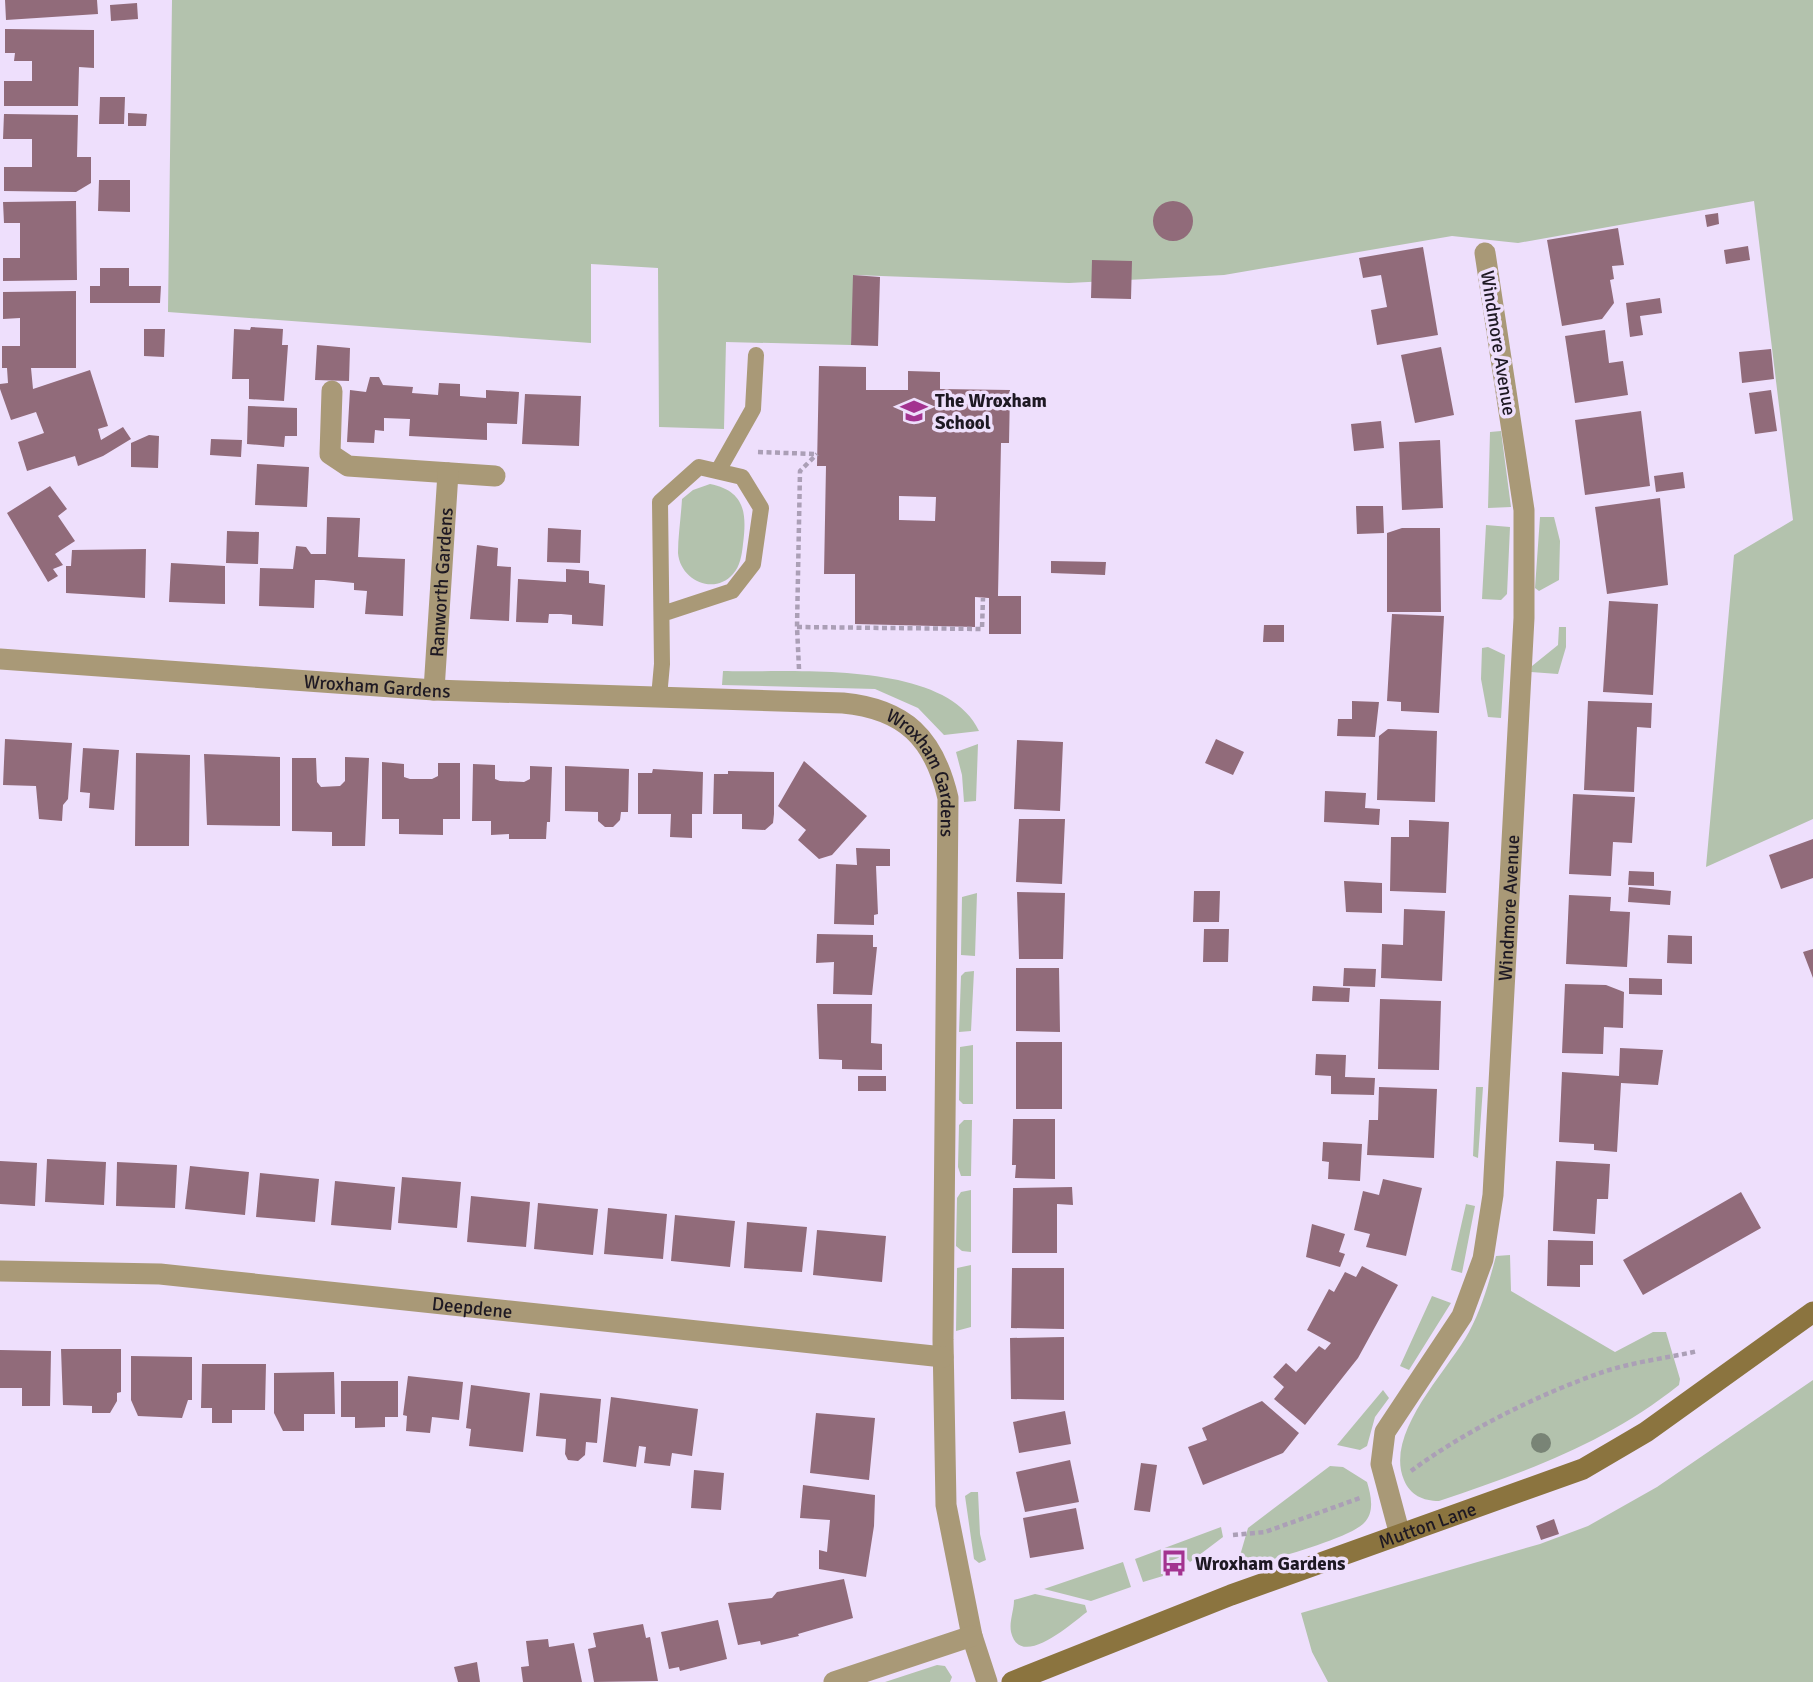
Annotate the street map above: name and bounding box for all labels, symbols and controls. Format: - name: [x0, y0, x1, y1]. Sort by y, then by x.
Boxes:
- street label: Windmore Avenue: [1475, 269, 1521, 417]
- place label: The Wroxham School: [935, 389, 1047, 435]
- school or university icon: The Wroxham School: [899, 396, 929, 426]
- street label: Ranworth Gardens: [425, 507, 459, 658]
- street label: Wroxham Gardens: [303, 670, 451, 704]
- street label: Wroxham Gardens: [882, 704, 959, 837]
- street label: Windmore Avenue: [1494, 834, 1525, 982]
- street label: Deepdene: [431, 1292, 514, 1324]
- street label: Mutton Lane: [1375, 1497, 1480, 1554]
- bus stop icon: Wroxham Gardens: [1159, 1548, 1189, 1578]
- place label: Wroxham Gardens: [1195, 1552, 1346, 1576]

